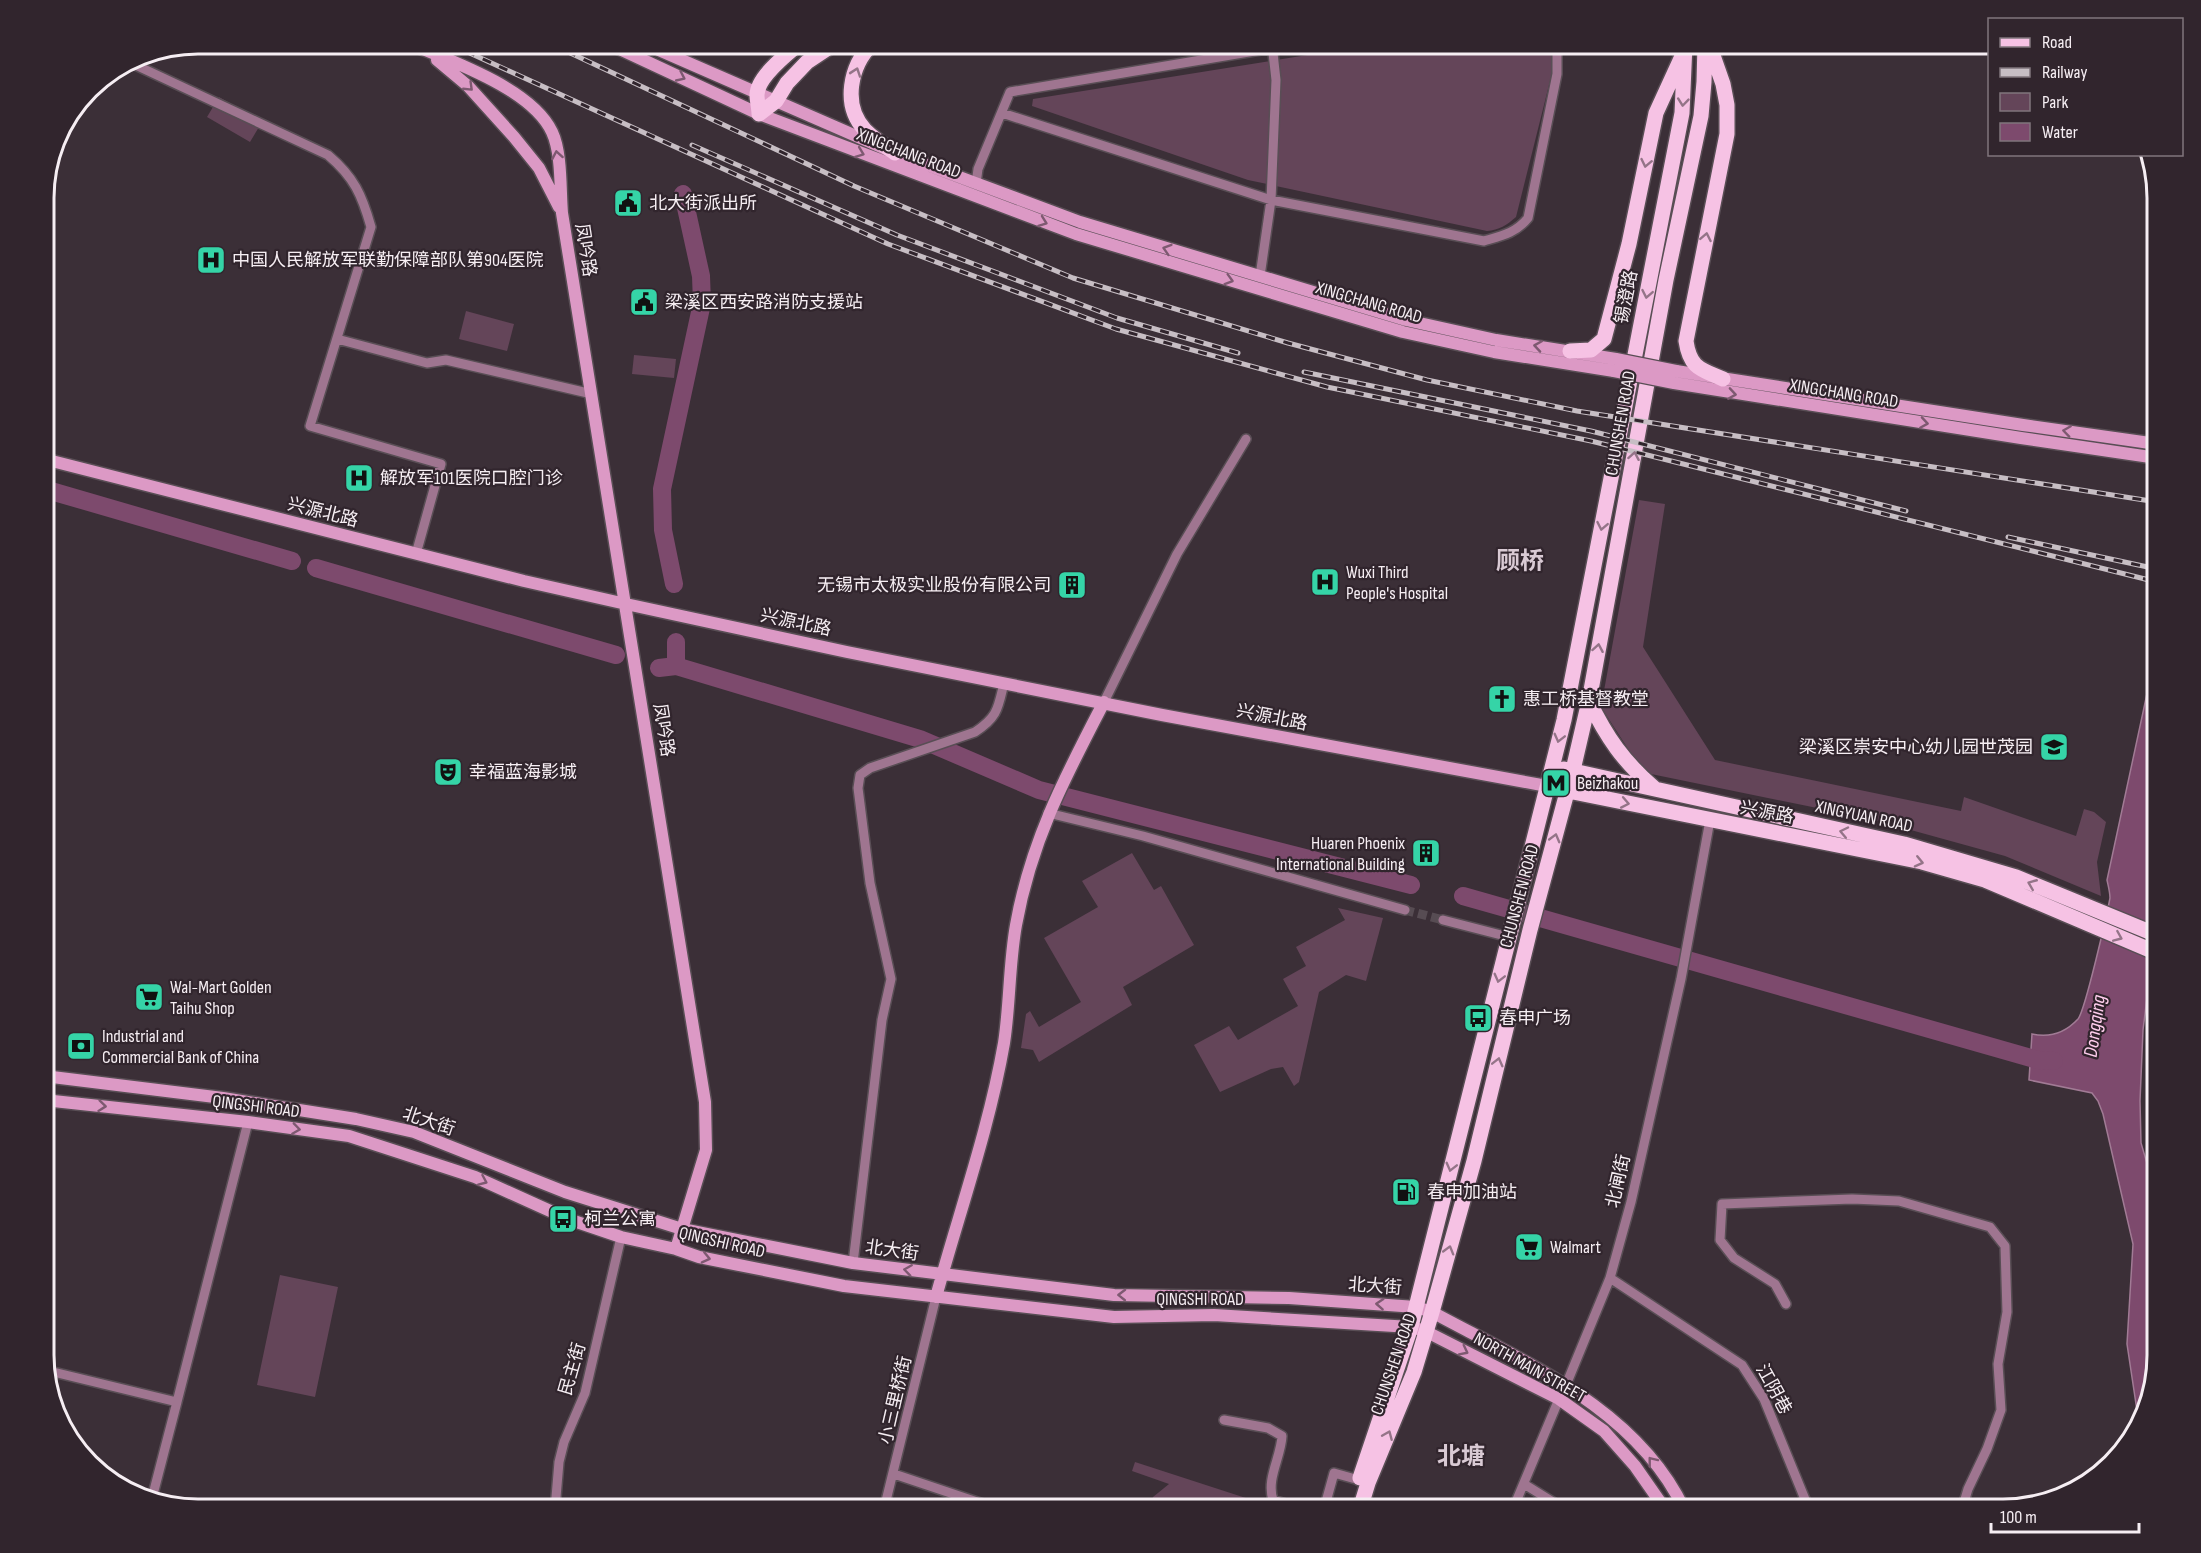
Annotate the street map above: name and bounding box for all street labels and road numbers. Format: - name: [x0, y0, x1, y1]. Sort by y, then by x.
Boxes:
- street label: XINGCHANG ROAD: [853, 124, 964, 183]
- street label: 凤吟路: [571, 222, 600, 278]
- street label: 锡澄路: [1611, 269, 1642, 326]
- street label: XINGCHANG ROAD: [1312, 277, 1424, 328]
- street label: CHUNSHEN ROAD: [1601, 369, 1640, 477]
- street label: XINGCHANG ROAD: [1787, 374, 1900, 412]
- street label: 兴源北路: [285, 494, 360, 531]
- street label: 兴源北路: [758, 605, 833, 640]
- street label: 兴源北路: [1235, 700, 1309, 735]
- street label: 凤吟路: [649, 702, 678, 758]
- street label: XINGYUAN ROAD: [1812, 796, 1914, 837]
- street label: 兴源路: [1738, 797, 1795, 828]
- street label: CHUNSHEN ROAD: [1496, 842, 1543, 950]
- street label: QINGSHI ROAD: [211, 1091, 301, 1122]
- street label: 北大街: [400, 1103, 458, 1140]
- street label: 北闸街: [1602, 1152, 1635, 1210]
- street label: QINGSHI ROAD: [677, 1222, 767, 1263]
- street label: 北大街: [864, 1236, 920, 1265]
- street label: 北大街: [1347, 1274, 1403, 1299]
- street label: QINGSHI ROAD: [1156, 1289, 1244, 1310]
- street label: CHUNSHEN ROAD: [1366, 1311, 1421, 1418]
- street label: NORTH MAIN STREET: [1470, 1328, 1589, 1407]
- street label: 民主街: [555, 1340, 590, 1398]
- street label: 小三里桥街: [875, 1354, 916, 1446]
- street label: 江阴巷: [1751, 1361, 1796, 1418]

